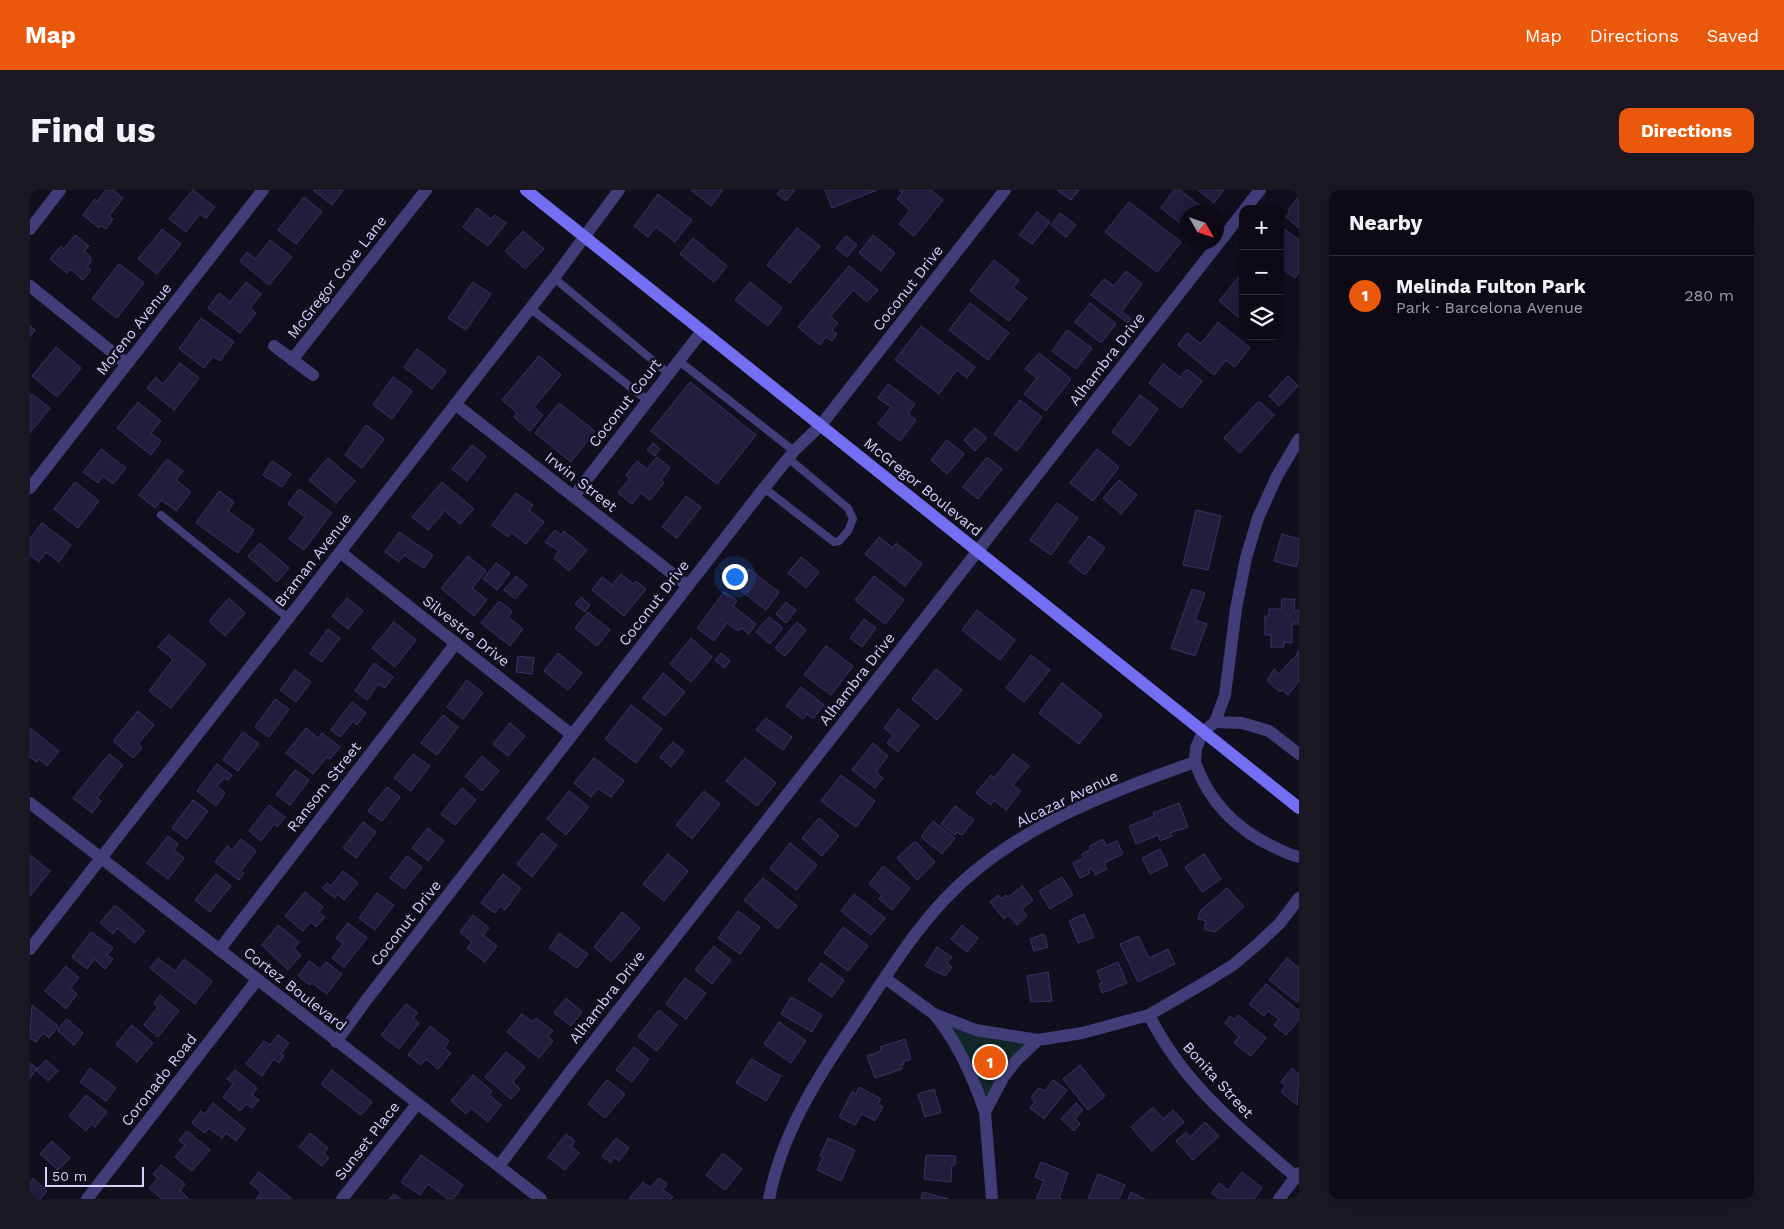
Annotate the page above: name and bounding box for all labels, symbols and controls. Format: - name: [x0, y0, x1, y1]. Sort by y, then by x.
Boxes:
- text: Map: [25, 21, 76, 49]
- text: Map: [1525, 25, 1562, 46]
- text: Directions: [1590, 25, 1679, 46]
- text: Saved: [1707, 25, 1759, 46]
- button: Directions: [1619, 108, 1754, 153]
- text: Find us: [30, 109, 156, 151]
- north arrow: [1179, 205, 1224, 250]
- map controls: [1239, 205, 1284, 340]
- button: +: [1239, 205, 1284, 250]
- text: Nearby: [1349, 210, 1422, 235]
- street label: McGregor Cove Lane: [284, 212, 390, 342]
- street label: Coconut Drive: [869, 242, 947, 334]
- button: −: [1239, 250, 1284, 295]
- text: Melinda Fulton Park: [1396, 275, 1585, 298]
- street label: Moreno Avenue: [92, 279, 176, 379]
- text: 1: [1362, 286, 1368, 305]
- text: 280 m: [1684, 286, 1734, 305]
- button: layers: [1239, 295, 1284, 340]
- text: Park · Barcelona Avenue: [1396, 298, 1583, 317]
- street label: Alhambra Drive: [1065, 309, 1149, 409]
- street label: Coconut Court: [585, 355, 666, 451]
- street label: McGregor Boulevard: [860, 434, 986, 540]
- street label: Irwin Street: [541, 448, 621, 516]
- street label: Braman Avenue: [271, 510, 355, 610]
- street label: Coconut Drive: [615, 557, 693, 649]
- your location: [722, 564, 748, 590]
- street label: Silvestre Drive: [419, 591, 513, 671]
- street label: Alhambra Drive: [815, 629, 899, 729]
- street label: Ransom Street: [283, 738, 365, 836]
- street label: Alcazar Avenue: [1013, 767, 1121, 831]
- street label: Coconut Drive: [367, 877, 445, 969]
- street label: Cortez Boulevard: [240, 943, 350, 1035]
- street label: Alhambra Drive: [565, 947, 649, 1047]
- street label: Coronado Road: [117, 1030, 201, 1130]
- street label: Bonita Street: [1179, 1038, 1258, 1123]
- pin: 1: [974, 1043, 1006, 1081]
- street label: Sunset Place: [331, 1098, 403, 1184]
- scale bar: [45, 1164, 144, 1187]
- text: 50 m: [52, 1168, 87, 1184]

